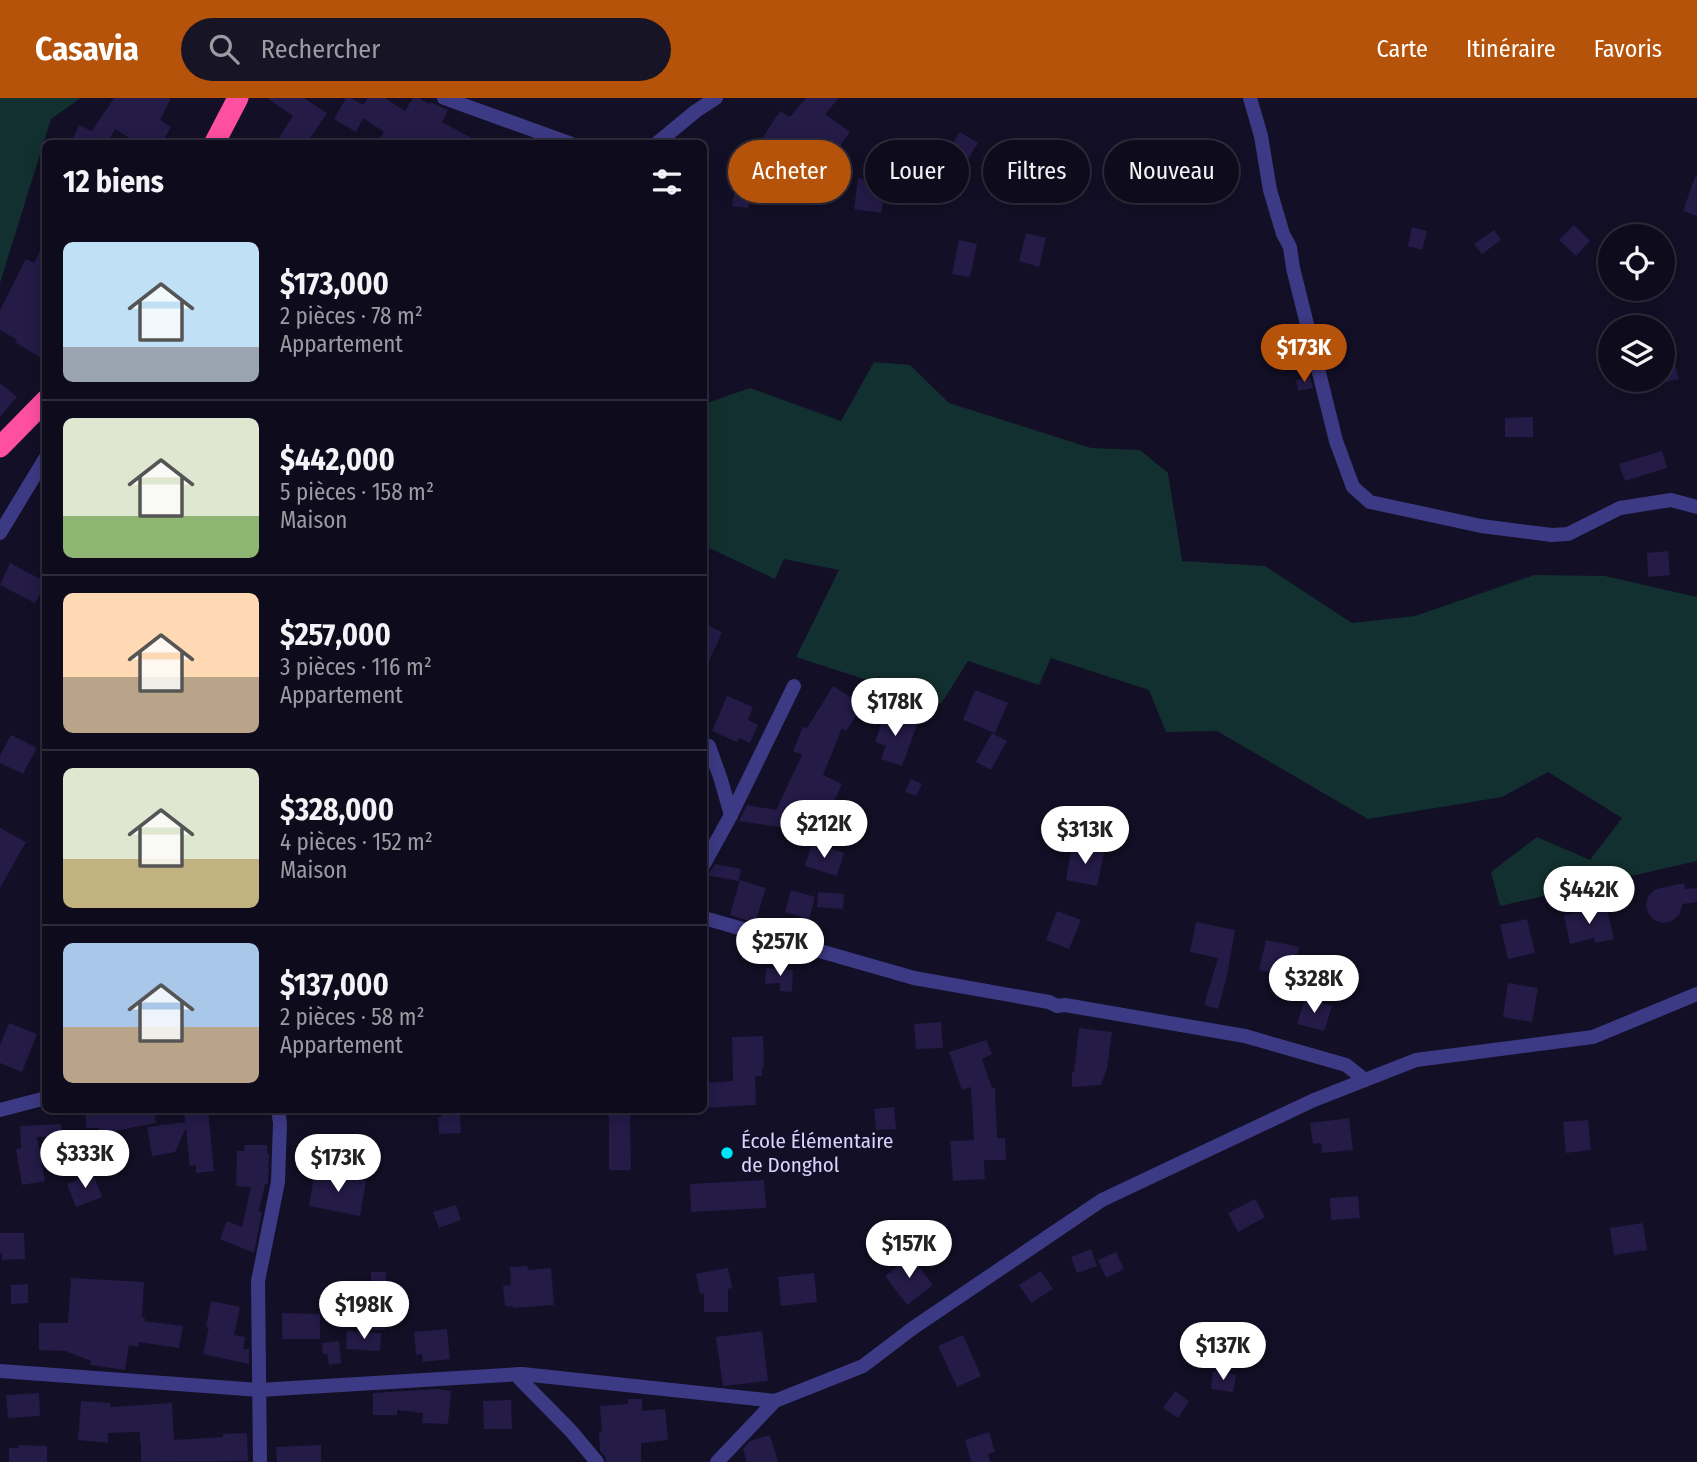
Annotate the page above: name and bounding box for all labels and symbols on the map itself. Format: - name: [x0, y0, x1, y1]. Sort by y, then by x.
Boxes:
- pin: $173K: [1255, 324, 1353, 384]
- pin: $178K: [846, 678, 944, 738]
- pin: $212K: [775, 800, 873, 860]
- pin: $313K: [1036, 806, 1134, 866]
- pin: $442K: [1540, 866, 1638, 926]
- pin: $257K: [731, 918, 829, 978]
- pin: $328K: [1265, 956, 1363, 1015]
- place label: École Élémentaire de Donghol: [741, 1128, 893, 1178]
- pin: $333K: [36, 1130, 134, 1190]
- pin: $173K: [289, 1134, 387, 1194]
- marker: École Élémentaire de Donghol: [719, 1145, 735, 1161]
- pin: $157K: [860, 1220, 958, 1280]
- pin: $198K: [315, 1282, 413, 1341]
- pin: $137K: [1174, 1322, 1272, 1382]

